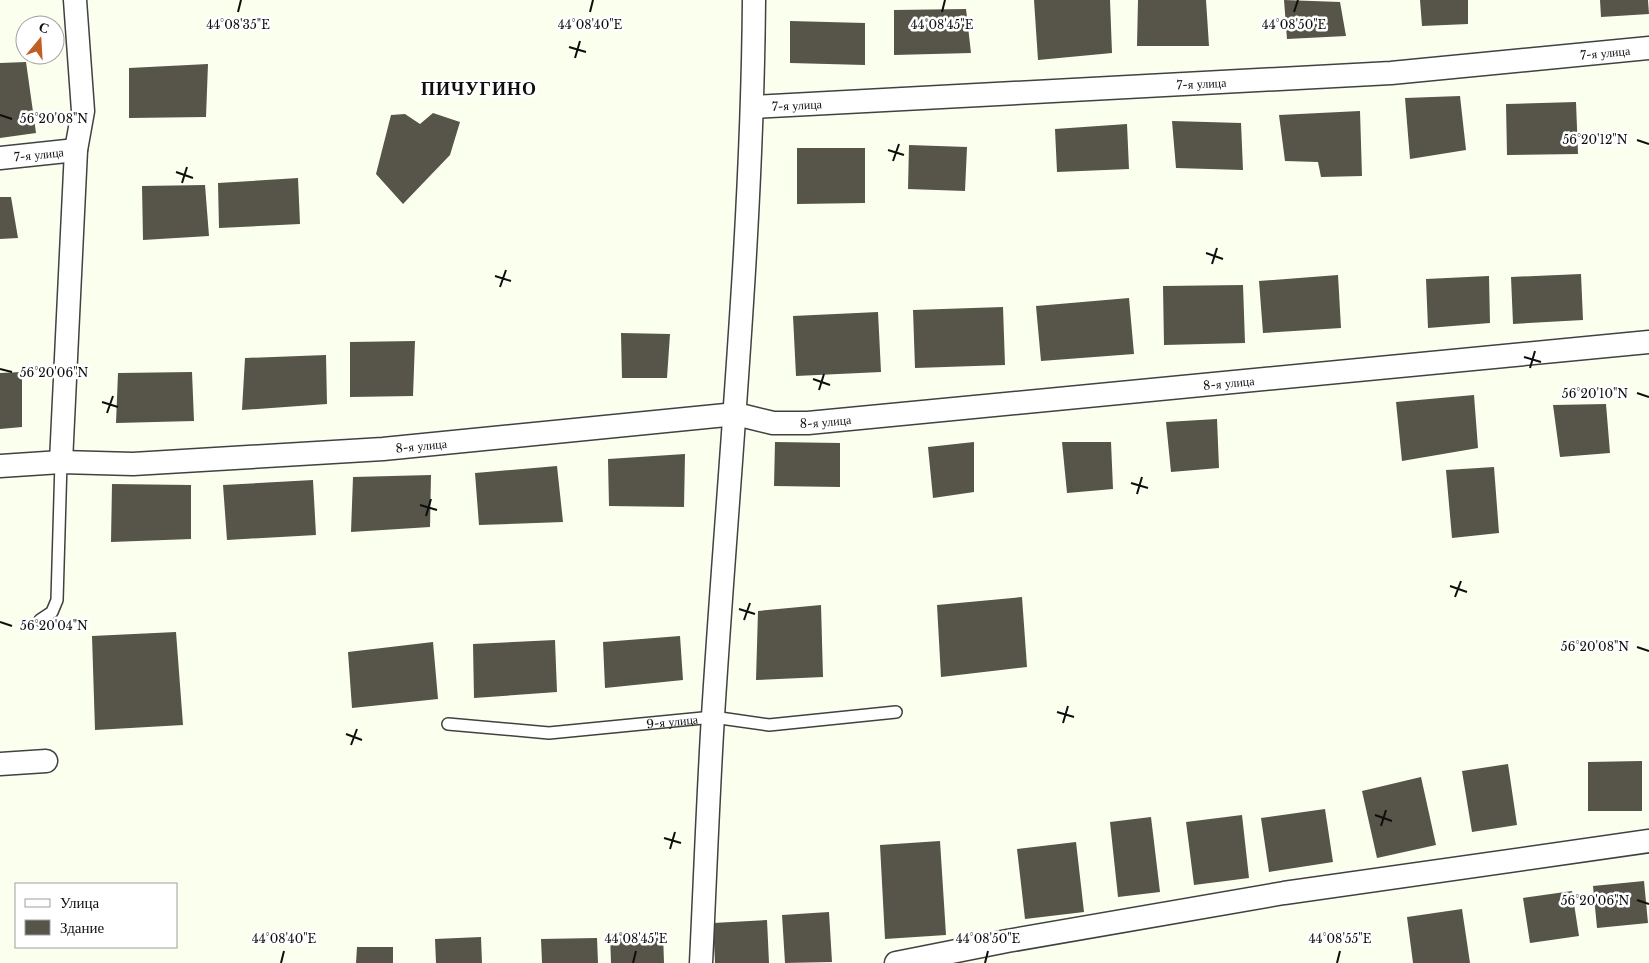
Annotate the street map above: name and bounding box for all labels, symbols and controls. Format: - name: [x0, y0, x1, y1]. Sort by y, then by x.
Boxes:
- north arrow: [15, 15, 65, 65]
- text: 44°08'35"E: [206, 17, 270, 32]
- text: 44°08'40"E: [558, 17, 623, 32]
- text: 44°08'45"E: [911, 17, 974, 32]
- text: 44°08'50"E: [1262, 17, 1327, 32]
- text: С: [36, 18, 52, 38]
- street label: 7-я улица: [1579, 42, 1631, 62]
- street label: 7-я улица: [1176, 74, 1227, 92]
- district label: ПИЧУГИНО: [421, 78, 537, 100]
- street label: 7-я улица: [772, 96, 823, 113]
- text: 56°20'08"N: [20, 111, 88, 126]
- text: 56°20'12"N: [1562, 132, 1628, 147]
- street label: 7-я улица: [13, 144, 65, 164]
- text: 56°20'06"N: [20, 365, 89, 380]
- street label: 8-я улица: [1202, 372, 1256, 392]
- text: 56°20'10"N: [1562, 386, 1628, 401]
- street label: 8-я улица: [800, 411, 853, 431]
- street label: 8-я улица: [395, 435, 448, 455]
- text: 56°20'04"N: [20, 618, 88, 633]
- text: 56°20'08"N: [1561, 639, 1629, 654]
- street label: 9-я улица: [645, 711, 699, 731]
- legend: [15, 883, 178, 948]
- text: Улица: [60, 893, 99, 912]
- text: 56°20'06"N: [1561, 893, 1630, 908]
- text: Здание: [60, 918, 104, 937]
- text: 44°08'40"E: [252, 931, 317, 946]
- text: 44°08'45"E: [605, 931, 668, 946]
- text: 44°08'50"E: [956, 931, 1021, 946]
- text: 44°08'55"E: [1309, 931, 1372, 946]

